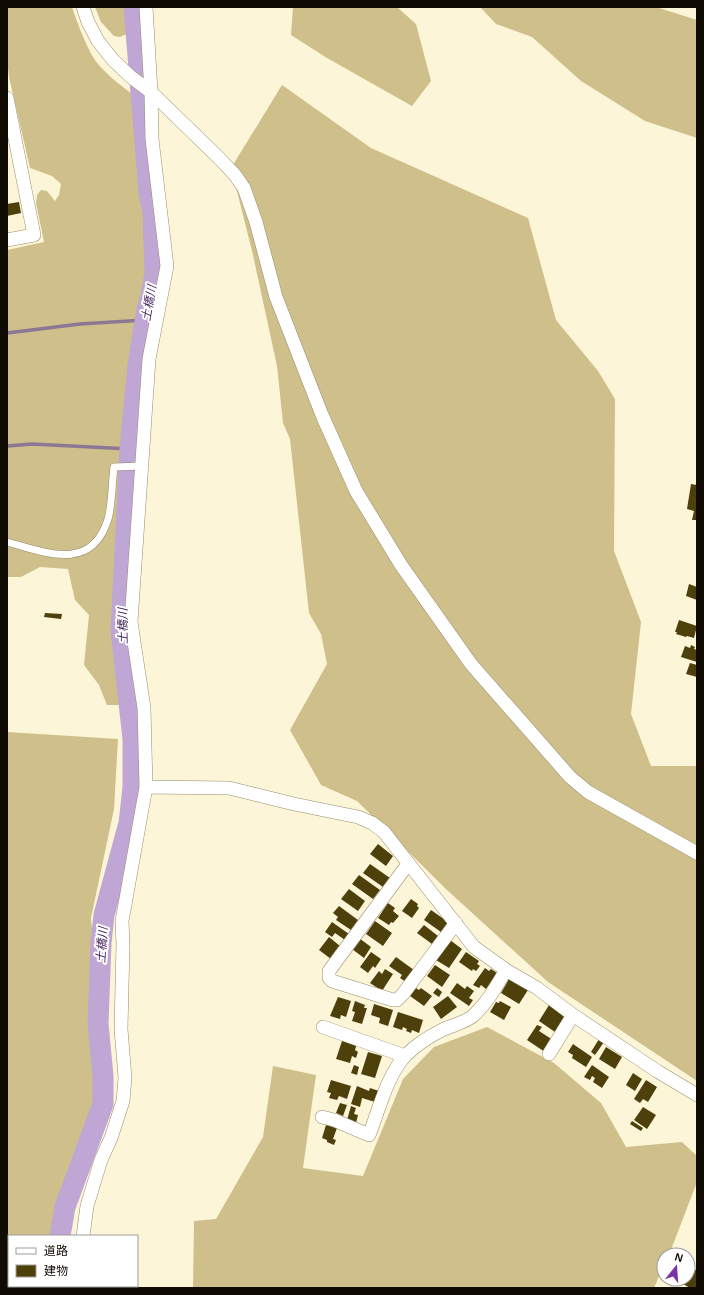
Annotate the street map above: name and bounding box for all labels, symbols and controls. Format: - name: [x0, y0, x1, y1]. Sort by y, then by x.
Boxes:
- water label: 土橋川: [139, 282, 159, 322]
- water label: 土橋川: [116, 606, 130, 644]
- water label: 土橋川: [94, 925, 110, 963]
- legend: [8, 1235, 138, 1287]
- text: 道路: [44, 1244, 68, 1258]
- north arrow: [656, 1247, 696, 1287]
- text: N: [673, 1251, 685, 1264]
- text: 建物: [44, 1264, 68, 1278]

